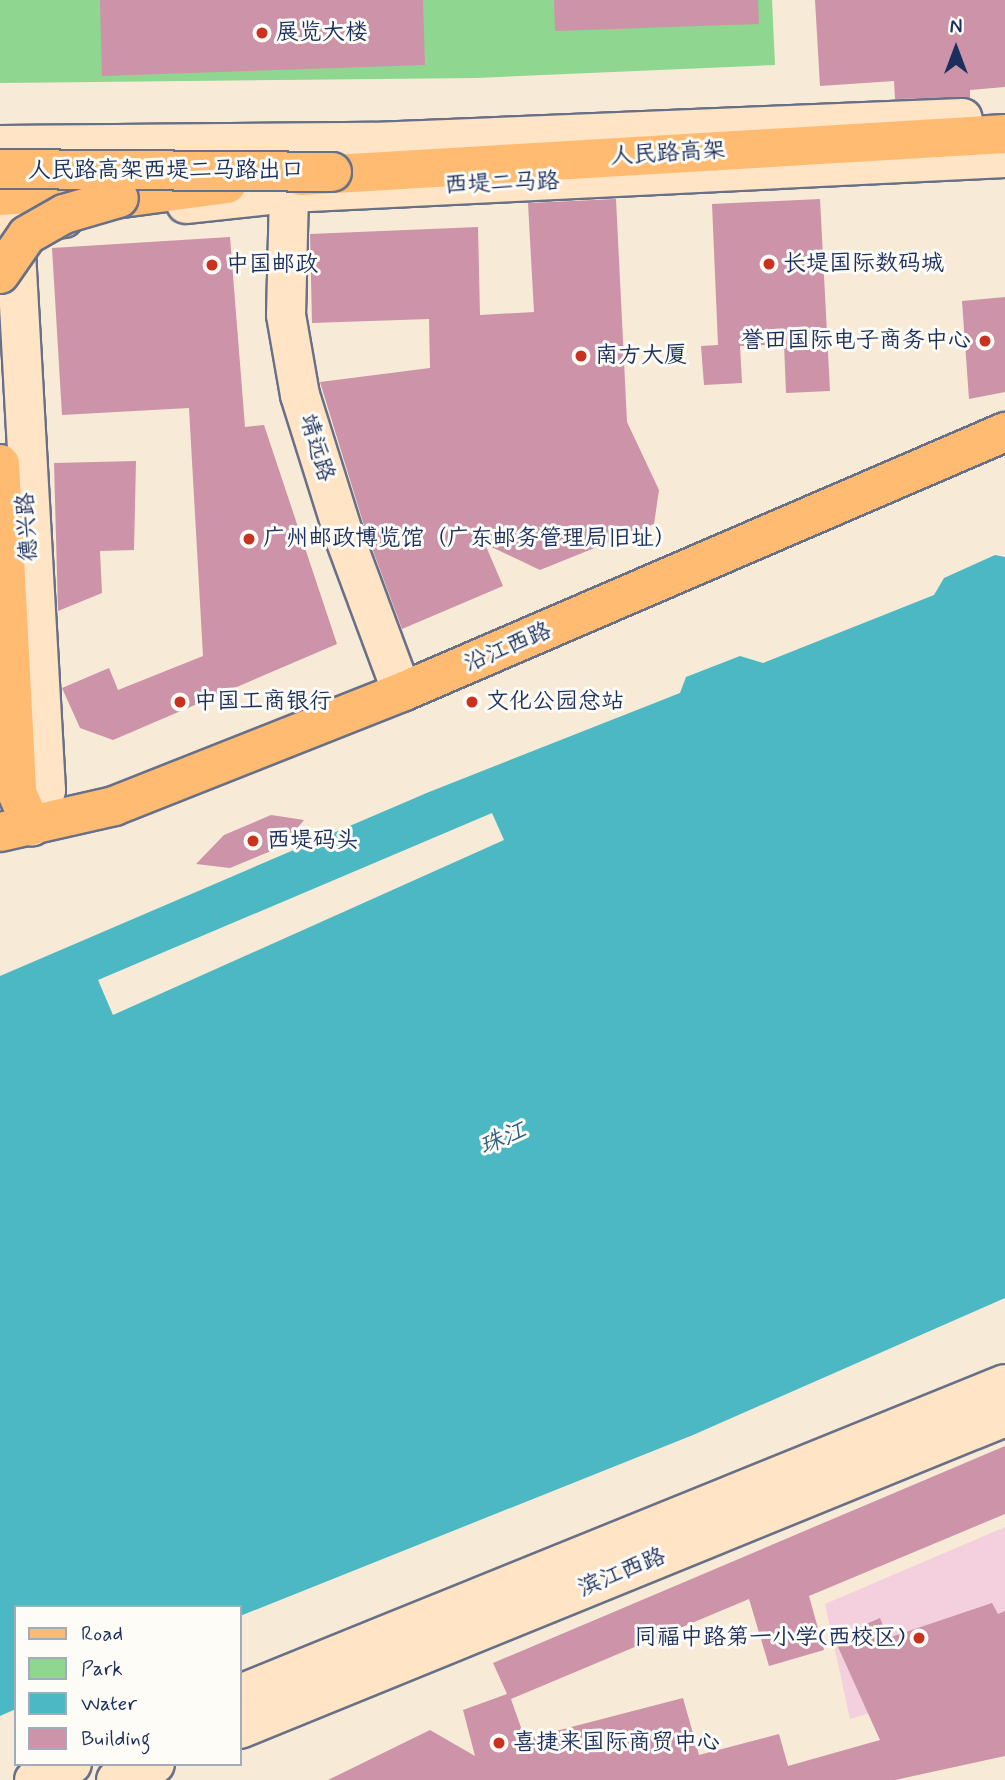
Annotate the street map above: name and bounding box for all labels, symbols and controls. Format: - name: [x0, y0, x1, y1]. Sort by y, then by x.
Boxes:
- north arrow: [921, 14, 991, 84]
- text: N: [950, 15, 962, 40]
- place label: 展览大楼: [276, 19, 368, 47]
- marker: 展览大楼: [254, 25, 270, 41]
- street label: 人民路高架: [610, 137, 726, 171]
- street label: 人民路高架西堤二马路出口: [28, 157, 304, 185]
- street label: 西堤二马路: [444, 168, 560, 200]
- place label: 长堤国际数码城: [783, 250, 944, 278]
- place label: 中国邮政: [226, 251, 318, 279]
- marker: 长堤国际数码城: [761, 256, 777, 272]
- marker: 中国邮政: [204, 257, 220, 273]
- place label: 誉田国际电子商务中心: [741, 327, 971, 355]
- marker: 誉田国际电子商务中心: [977, 333, 993, 349]
- place label: 南方大厦: [595, 342, 687, 370]
- marker: 南方大厦: [573, 348, 589, 364]
- street label: 靖远路: [293, 411, 339, 485]
- street label: 德兴路: [12, 492, 44, 562]
- place label: 广州邮政博览馆（广东邮务管理局旧址）: [263, 525, 677, 553]
- marker: 广州邮政博览馆（广东邮务管理局旧址）: [241, 531, 257, 547]
- street label: 沿江西路: [460, 617, 556, 679]
- place label: 中国工商银行: [194, 688, 332, 716]
- place label: 文化公园总站: [486, 688, 624, 716]
- marker: 中国工商银行: [172, 694, 188, 710]
- marker: 文化公园总站: [464, 694, 480, 710]
- place label: 西堤码头: [267, 827, 359, 855]
- marker: 西堤码头: [245, 833, 261, 849]
- water label: 珠江: [475, 1116, 531, 1162]
- street label: 滨江西路: [574, 1543, 670, 1603]
- legend: [14, 1605, 242, 1766]
- text: Road: [81, 1620, 123, 1648]
- place label: 同福中路第一小学(西校区): [634, 1624, 905, 1652]
- marker: 同福中路第一小学(西校区): [911, 1630, 927, 1646]
- text: Park: [81, 1655, 123, 1683]
- text: Water: [81, 1690, 137, 1718]
- text: Building: [81, 1725, 151, 1753]
- place label: 喜捷来国际商贸中心: [513, 1729, 720, 1757]
- marker: 喜捷来国际商贸中心: [491, 1735, 507, 1751]

